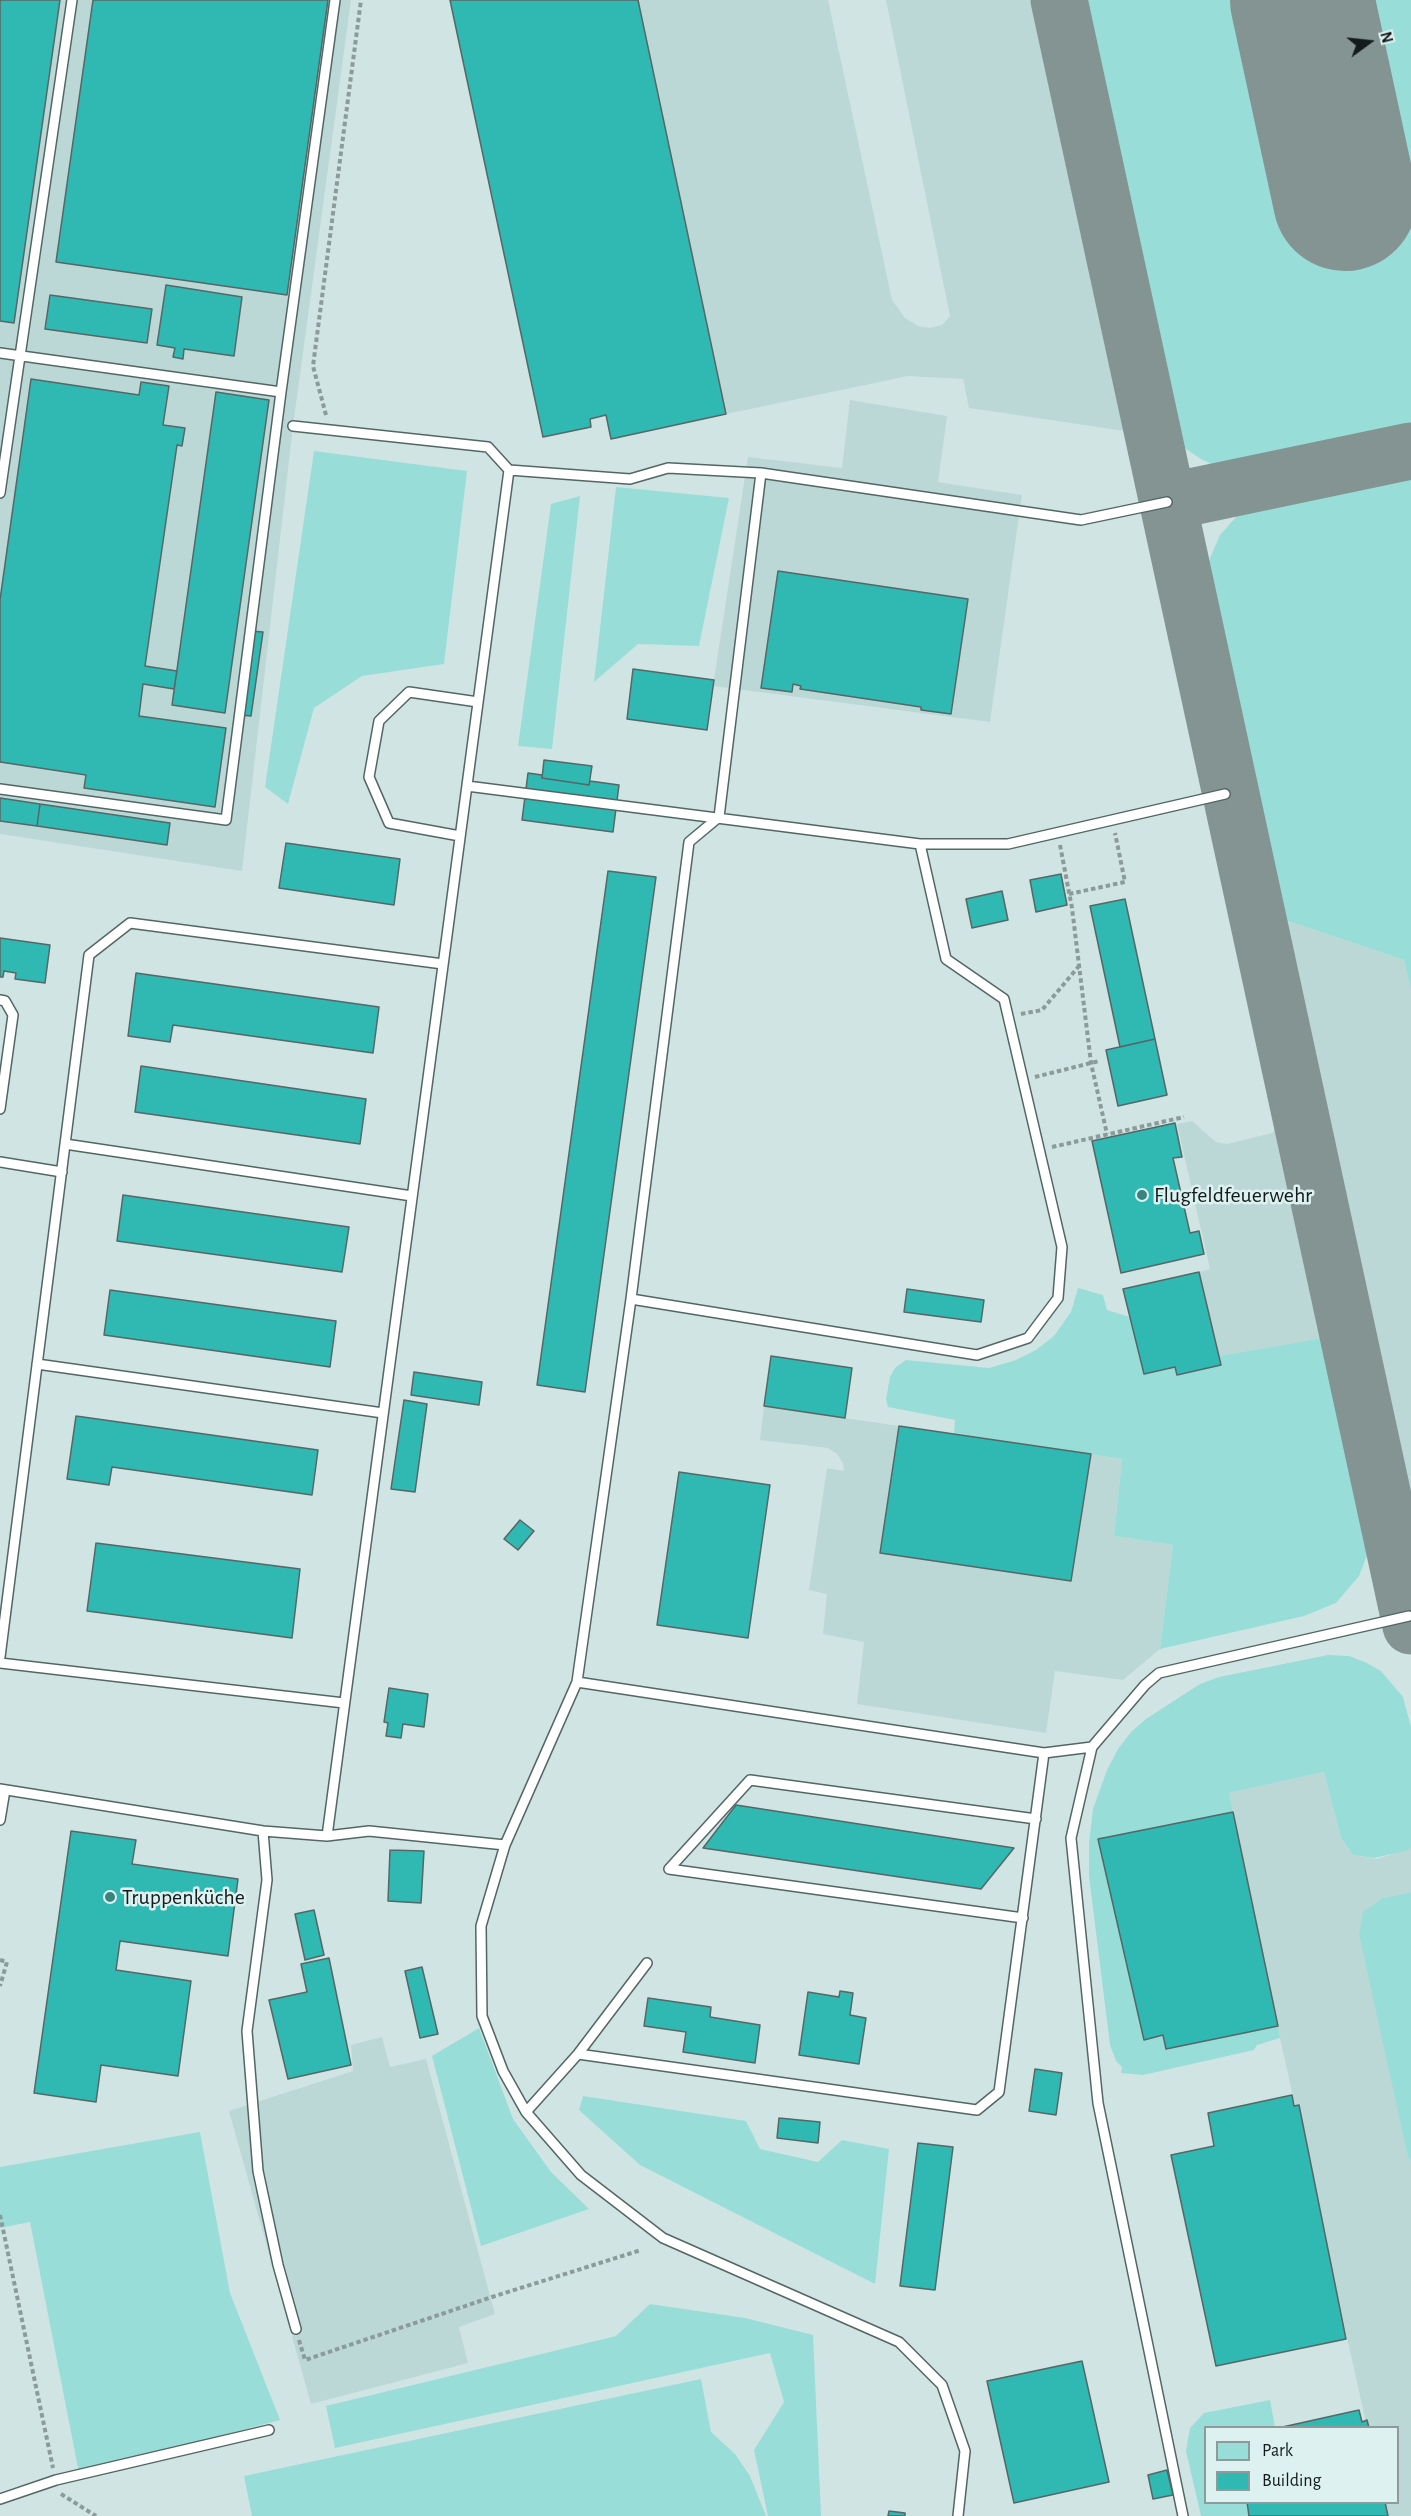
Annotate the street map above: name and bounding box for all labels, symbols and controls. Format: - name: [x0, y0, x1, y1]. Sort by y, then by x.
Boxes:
- north arrow: [1339, 12, 1399, 72]
- text: N: [1377, 30, 1396, 45]
- place label: Flugfeldfeuerwehr: [1154, 1182, 1312, 1208]
- marker: Flugfeldfeuerwehr: [1135, 1188, 1149, 1202]
- place label: Truppenküche: [122, 1884, 245, 1910]
- marker: Truppenküche: [103, 1890, 117, 1904]
- legend: [1204, 2426, 1399, 2504]
- text: Park: [1262, 2442, 1293, 2460]
- text: Building: [1262, 2472, 1321, 2490]

